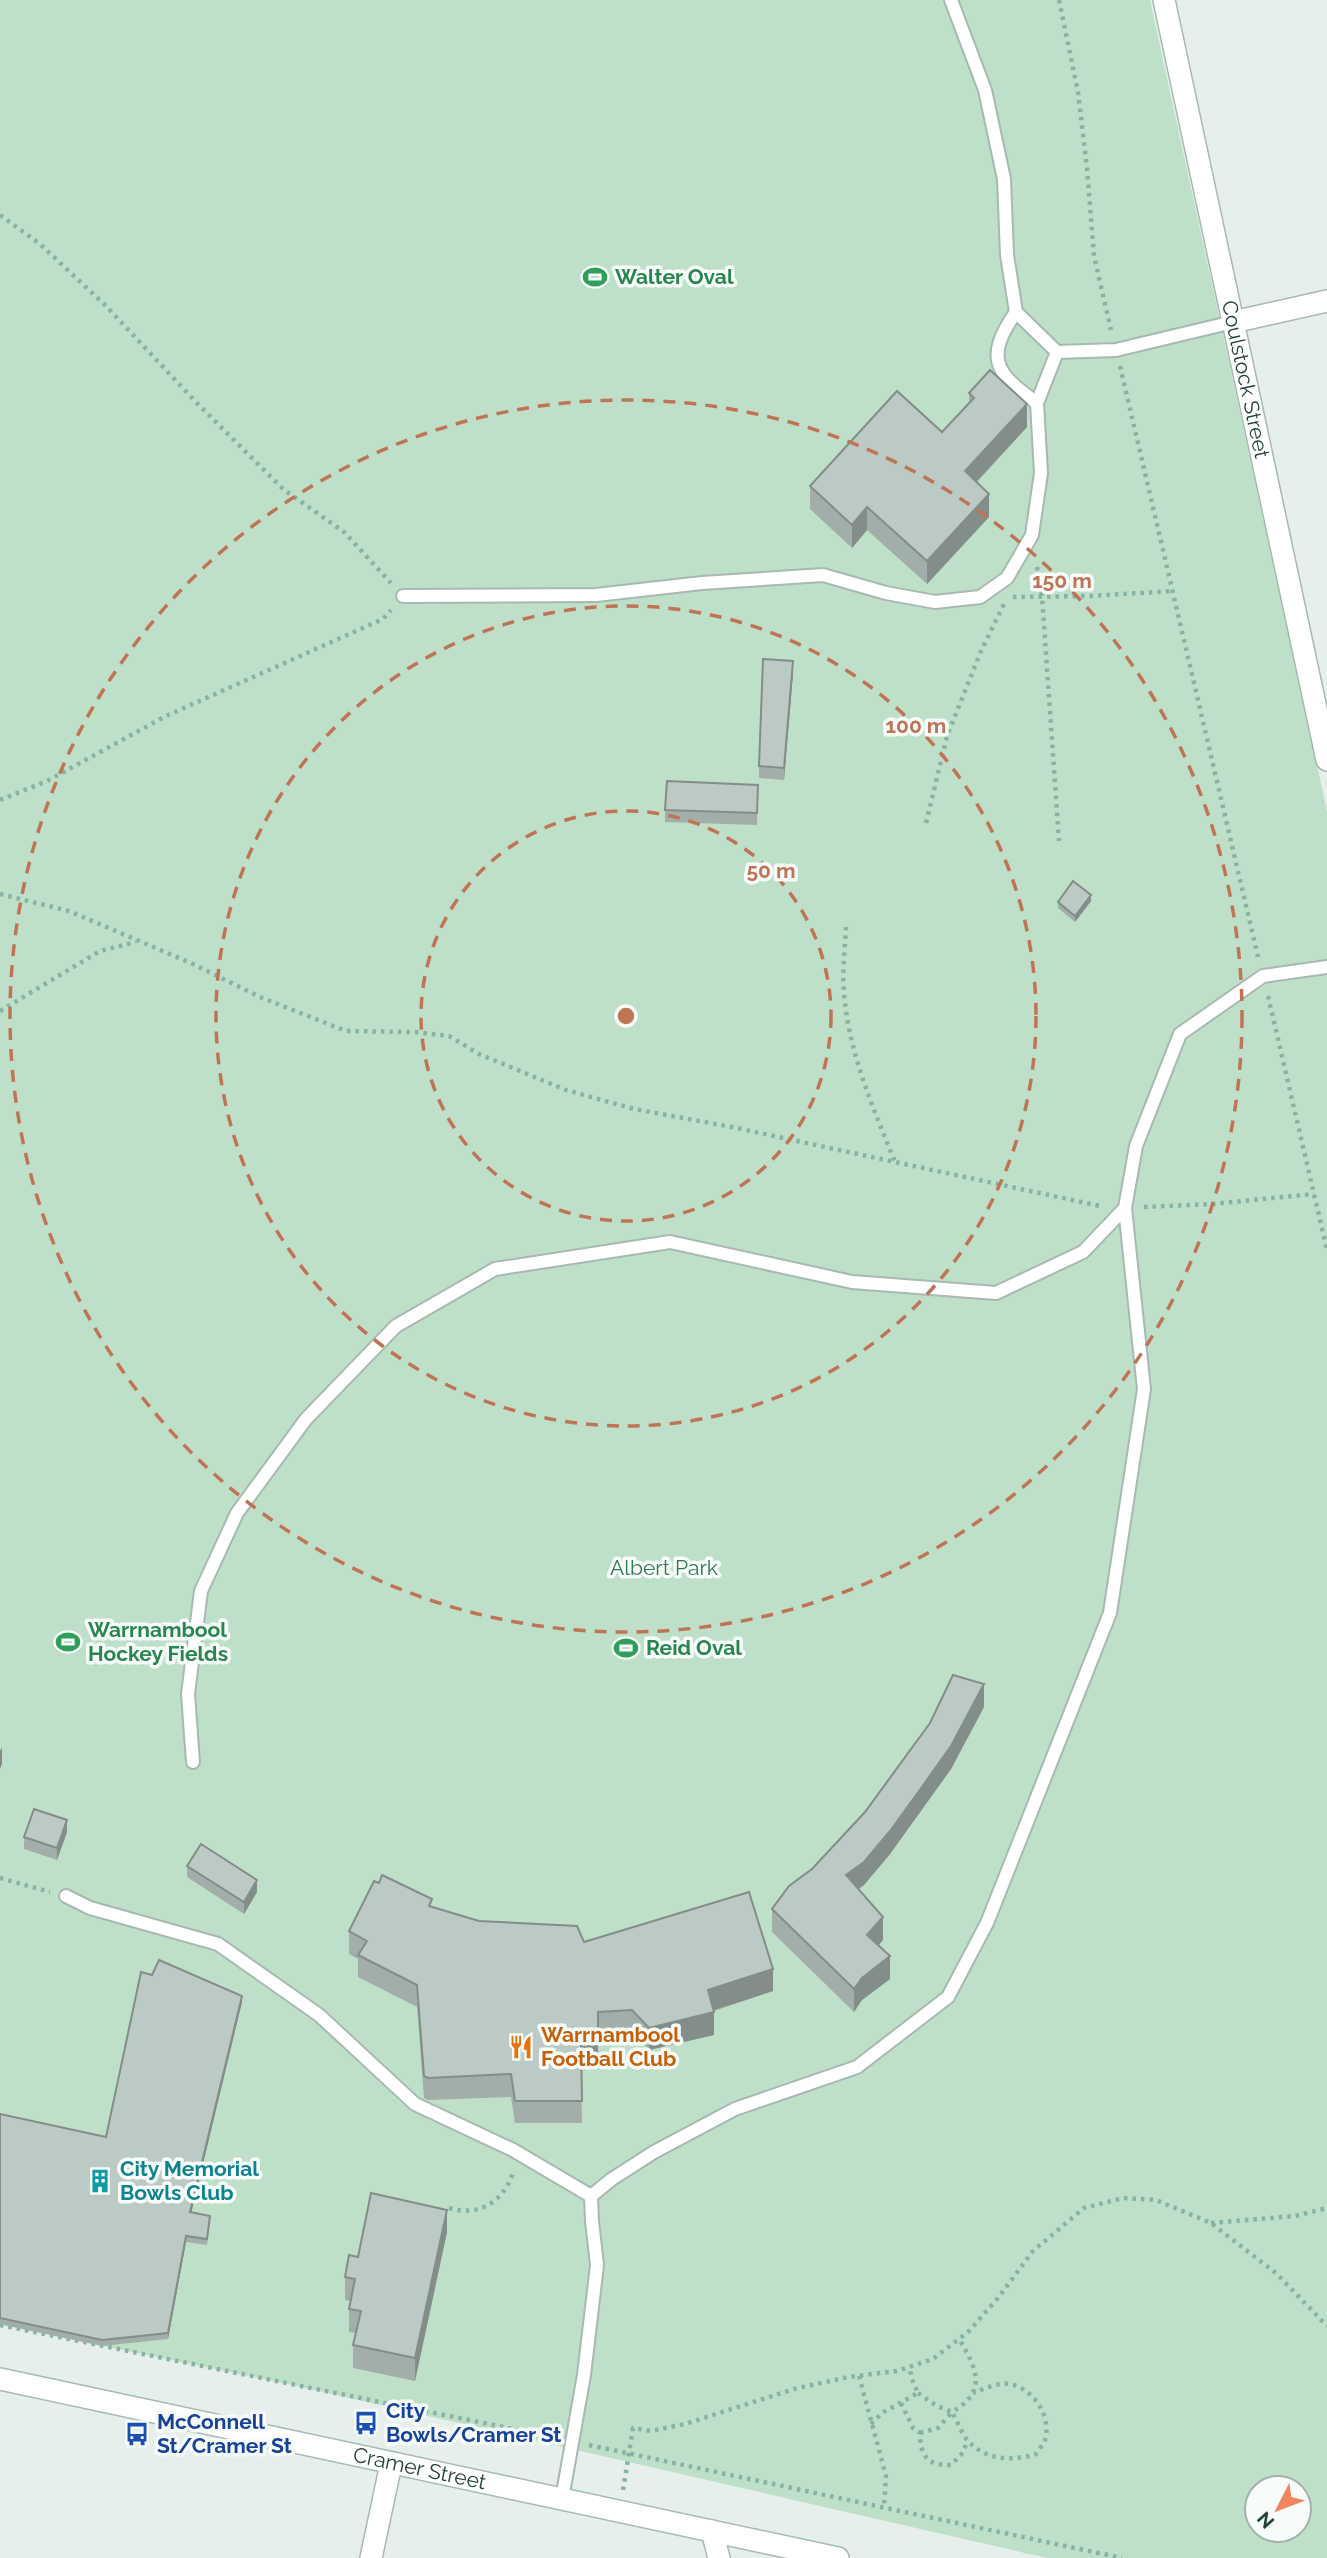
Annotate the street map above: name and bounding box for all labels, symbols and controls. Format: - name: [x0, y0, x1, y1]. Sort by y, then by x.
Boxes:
- sports icon: Walter Oval: [581, 263, 609, 291]
- place label: Walter Oval: [615, 264, 734, 289]
- street label: Coulstock Street: [1217, 298, 1275, 461]
- text: 150 m: [1032, 568, 1092, 593]
- text: 100 m: [886, 713, 946, 738]
- text: 50 m: [746, 858, 796, 883]
- centre of rings: [614, 1004, 638, 1028]
- park label: Albert Park: [610, 1555, 718, 1580]
- place label: Warrnambool Hockey Fields: [88, 1617, 228, 1666]
- sports icon: Warrnambool Hockey Fields: [54, 1628, 82, 1656]
- sports icon: Reid Oval: [612, 1634, 640, 1662]
- place label: Reid Oval: [646, 1635, 742, 1660]
- place label: Warrnambool Football Club: [541, 2022, 680, 2071]
- restaurant icon: Warrnambool Football Club: [507, 2033, 535, 2061]
- place label: City Memorial Bowls Club: [120, 2156, 259, 2205]
- building icon: City Memorial Bowls Club: [86, 2167, 114, 2195]
- place label: City Bowls/Cramer St: [386, 2398, 561, 2447]
- place label: McConnell St/Cramer St: [157, 2409, 292, 2458]
- bus stop icon: City Bowls/Cramer St: [352, 2409, 380, 2437]
- bus stop icon: McConnell St/Cramer St: [123, 2420, 151, 2448]
- street label: Cramer Street: [351, 2442, 488, 2494]
- north arrow: [1243, 2474, 1313, 2544]
- text: N: [1252, 2508, 1278, 2533]

